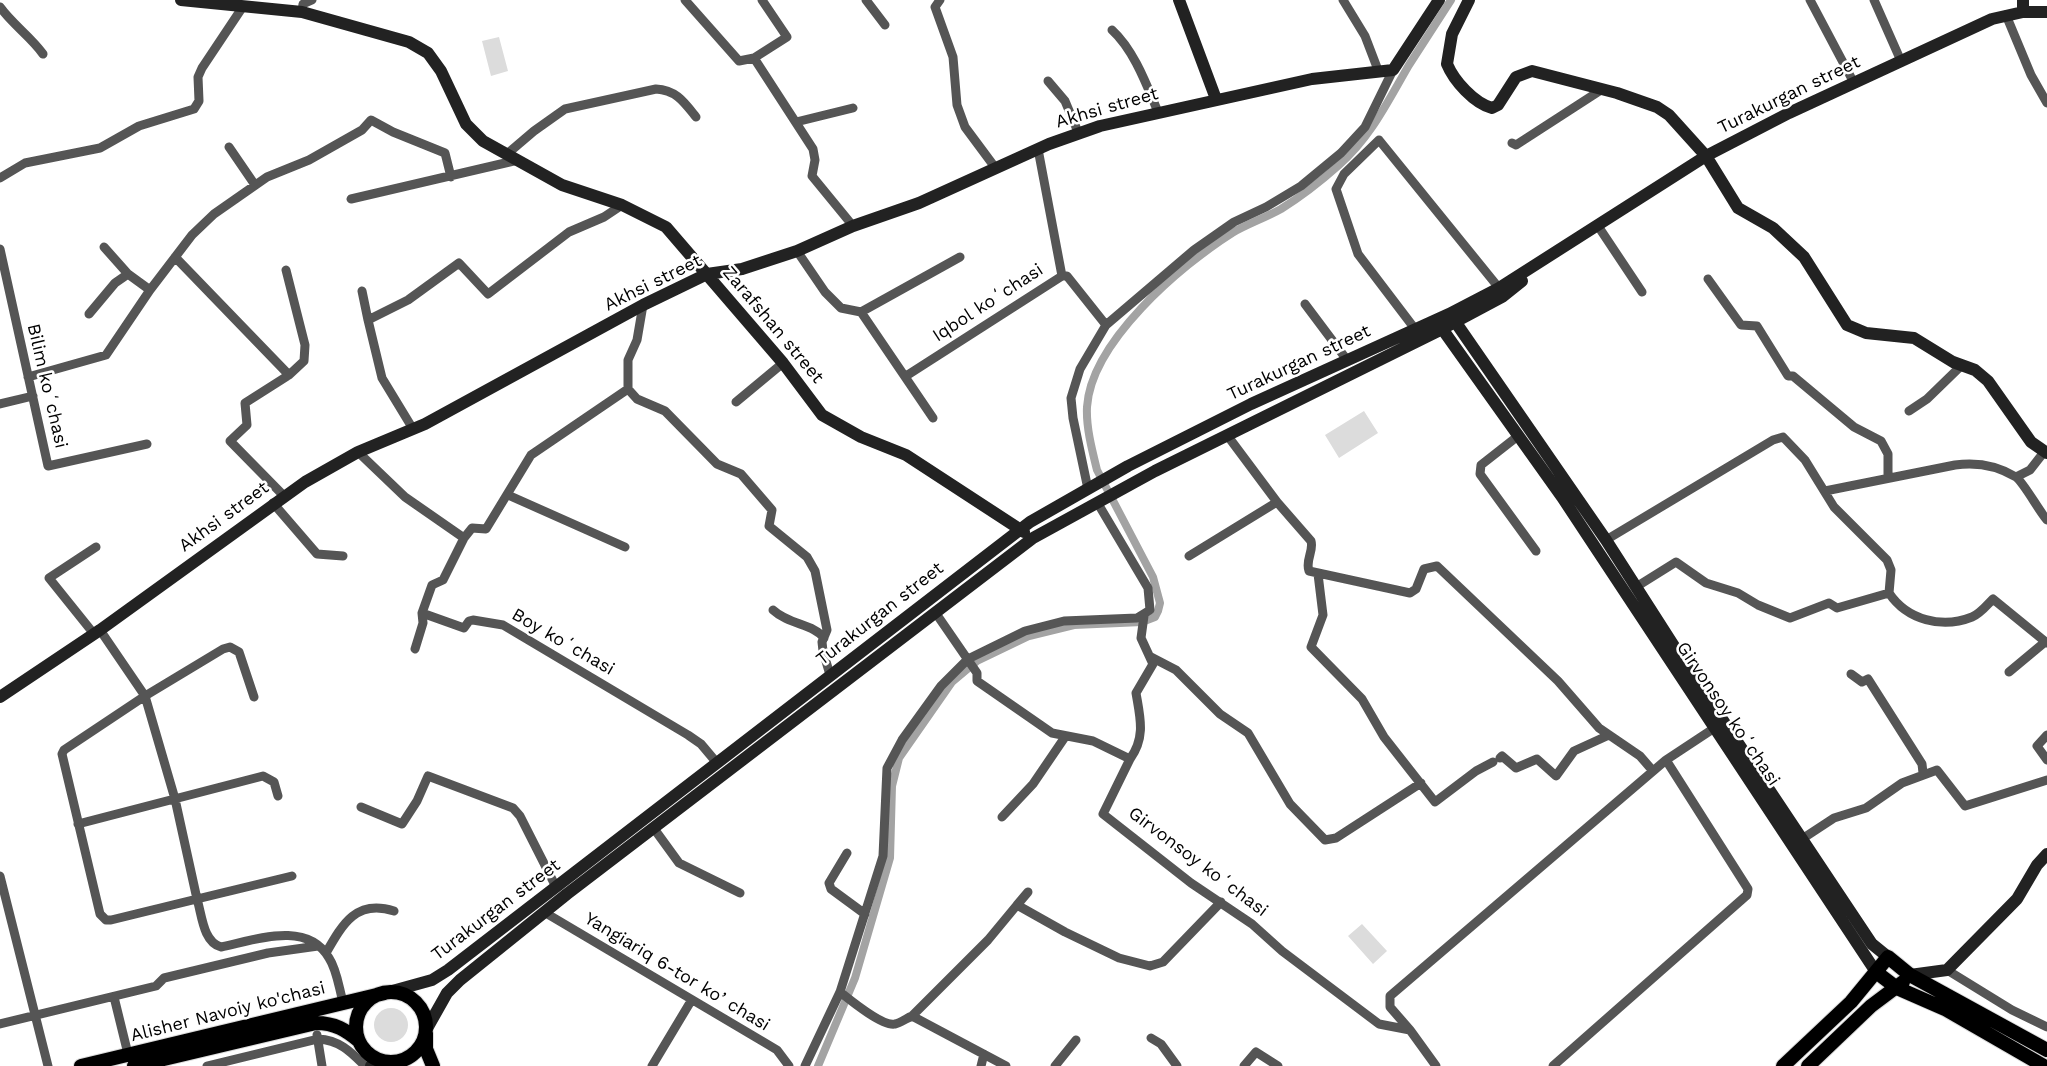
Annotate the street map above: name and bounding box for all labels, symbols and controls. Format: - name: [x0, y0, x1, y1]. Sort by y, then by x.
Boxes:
- street label: Turakurgan street: [1714, 51, 1864, 139]
- street label: Akhsi street: [1053, 83, 1161, 133]
- street label: Akhsi street: [601, 250, 705, 316]
- street label: Iqbol koʻchasi: [929, 259, 1047, 347]
- street label: Zarafshan street: [718, 262, 828, 388]
- street label: Turakurgan street: [1224, 320, 1374, 406]
- street label: Bilim koʻchasi: [22, 322, 72, 450]
- street label: Akhsi street: [175, 477, 273, 557]
- street label: Turakurgan street: [812, 558, 948, 670]
- street label: Boy koʻchasi: [508, 604, 618, 680]
- street label: Girvonsoy koʻchasi: [1672, 638, 1784, 790]
- street label: Girvonsoy koʻchasi: [1124, 802, 1272, 922]
- street label: Turakurgan street: [427, 855, 565, 965]
- street label: Yangiаriq 6-tor koʼchasi: [580, 908, 774, 1036]
- street label: Alisher Navoiy ko'chasi: [128, 977, 328, 1047]

